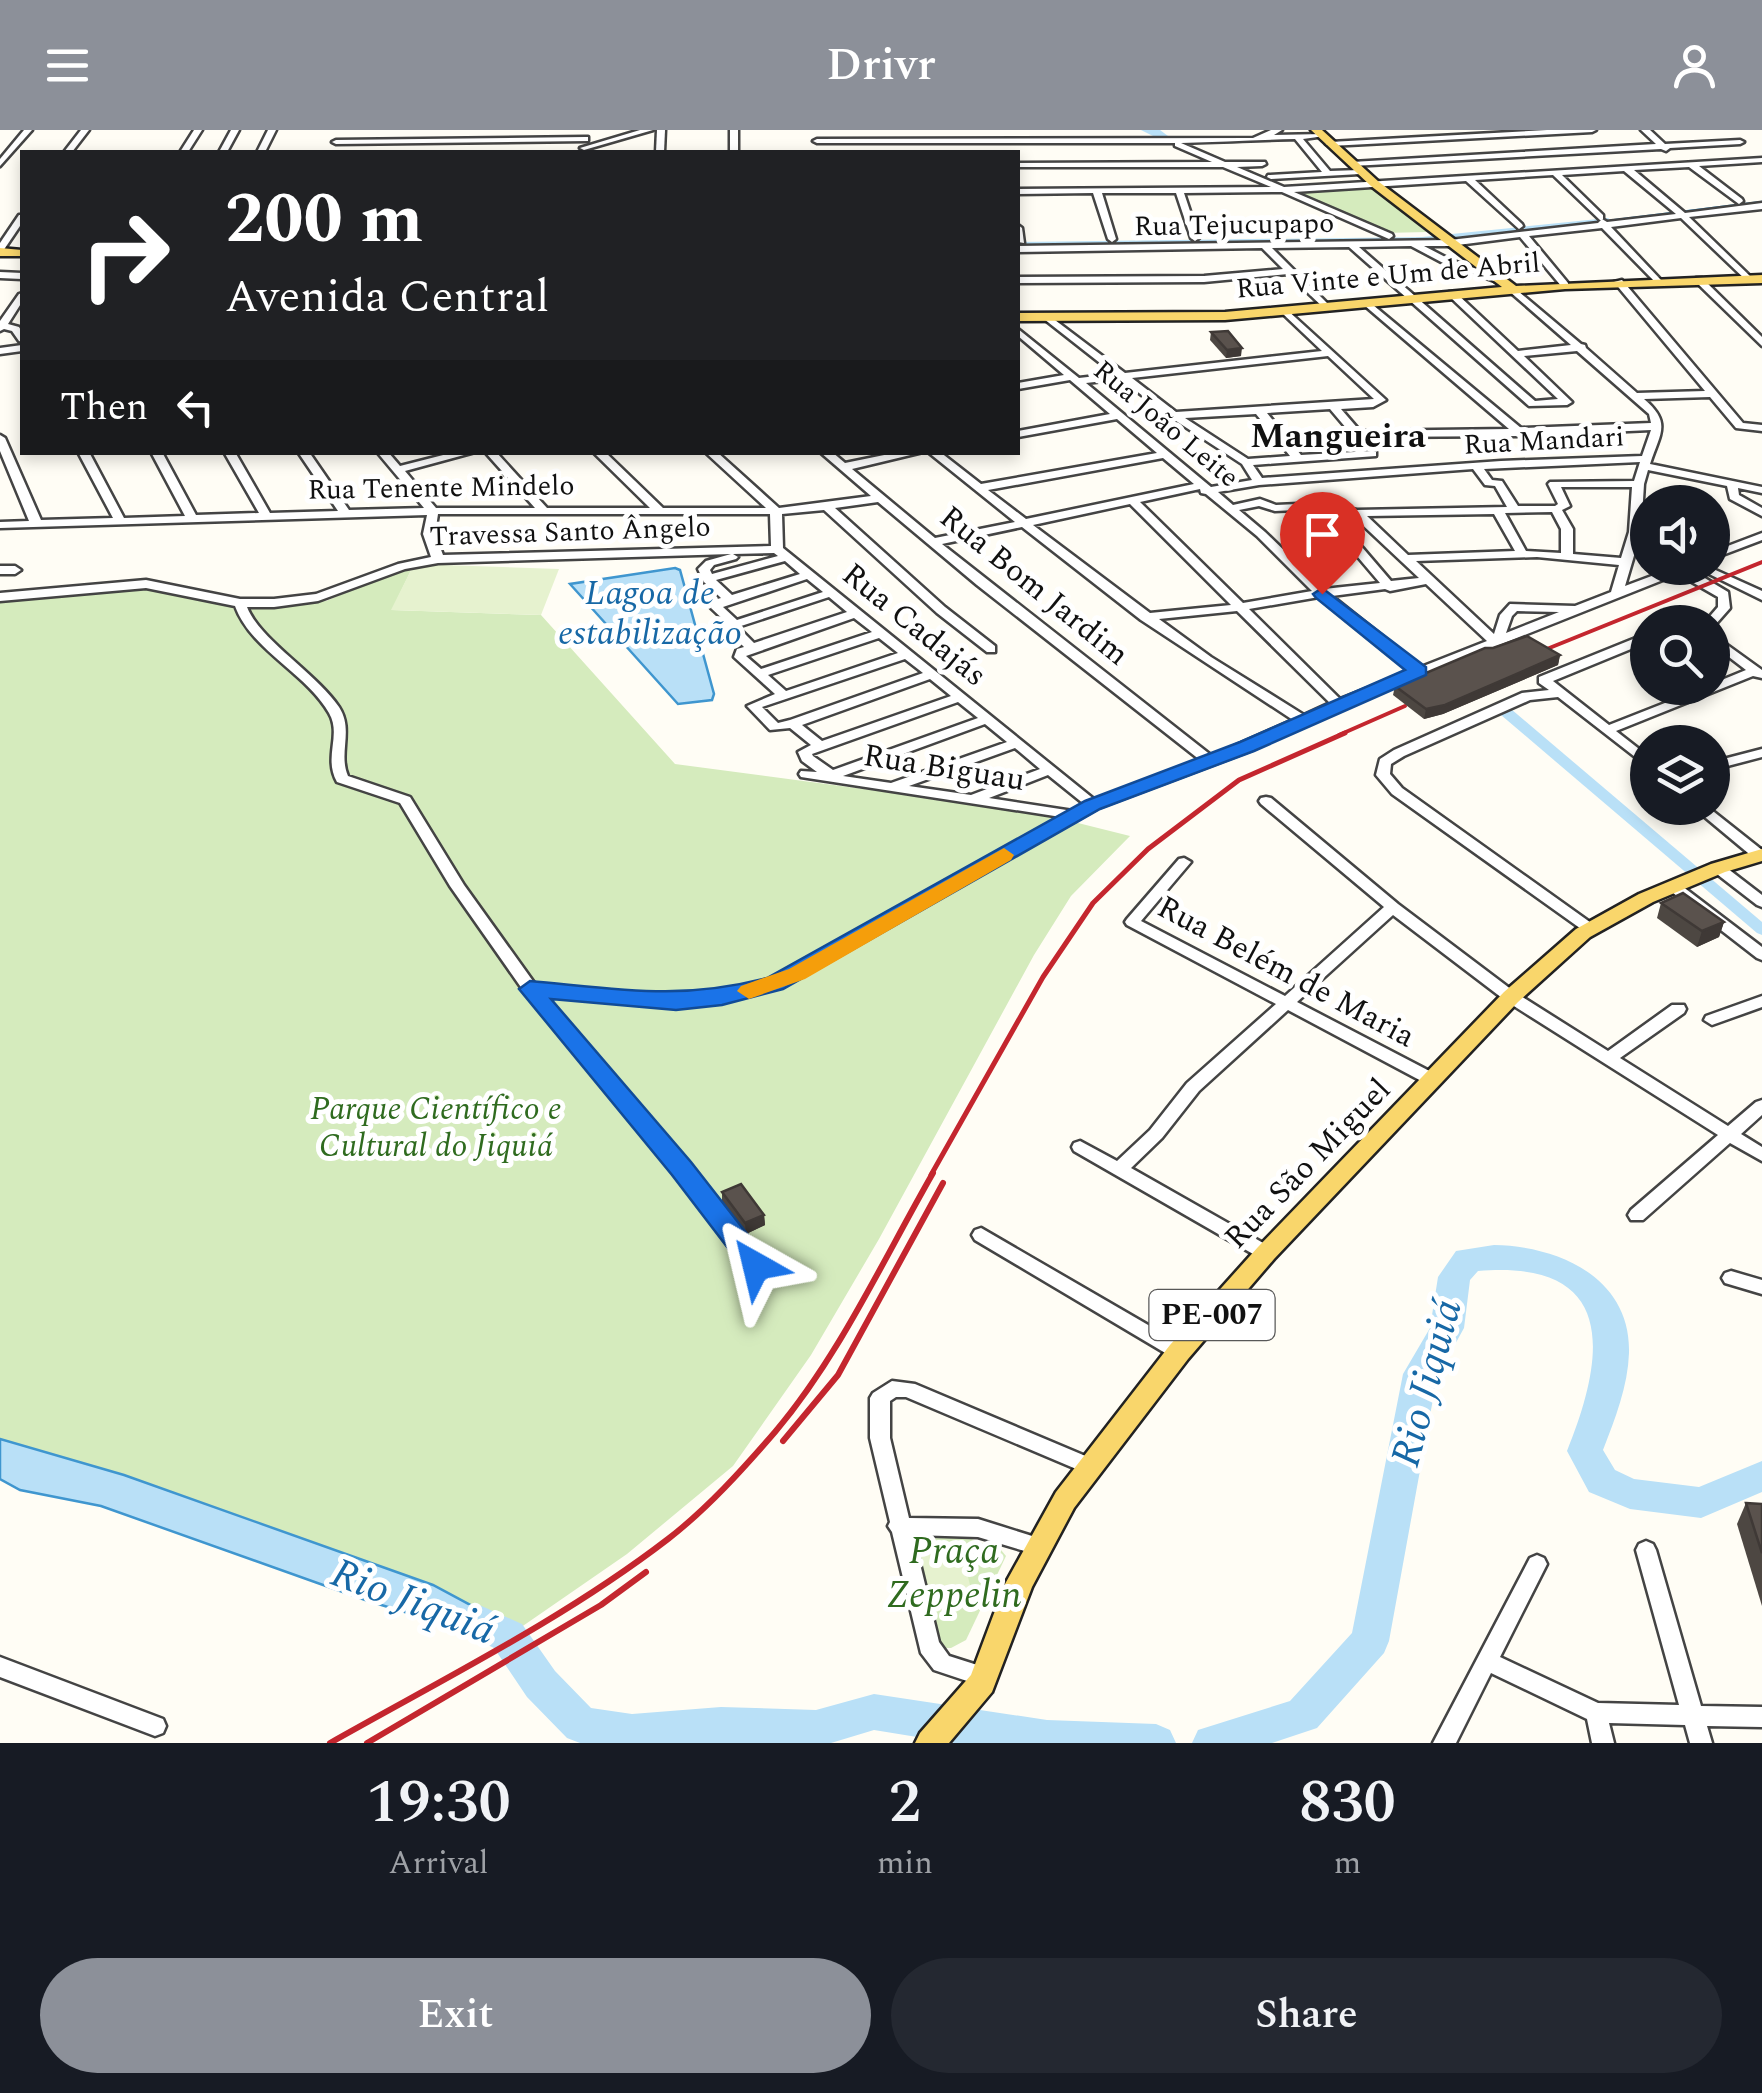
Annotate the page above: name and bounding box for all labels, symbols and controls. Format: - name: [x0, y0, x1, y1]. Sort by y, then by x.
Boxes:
- text: Drivr: [826, 31, 936, 100]
- icon: menu: [40, 38, 95, 93]
- icon: person: [1667, 38, 1722, 93]
- text: 200 m: [225, 167, 423, 273]
- icon: right: [60, 190, 190, 320]
- street label: Rua Tejucupapo: [1133, 202, 1335, 248]
- street label: Rua Vinte e Um de Abril: [1234, 241, 1542, 311]
- text: Avenida Central: [225, 263, 549, 332]
- street label: Rua João Leite: [1083, 350, 1249, 498]
- text: Then: [60, 379, 148, 437]
- icon: left: [168, 380, 223, 435]
- district label: Mangueira: [1250, 410, 1426, 463]
- street label: Rua Mandari: [1462, 415, 1626, 467]
- street label: Rua Tenente Mindelo: [307, 464, 575, 512]
- map controls: [1630, 485, 1730, 825]
- button: sound: [1630, 485, 1730, 585]
- pin: [1280, 492, 1365, 595]
- street label: Rua Bom Jardim: [928, 494, 1140, 678]
- street label: Travessa Santo Ângelo: [429, 506, 711, 558]
- icon: arrive: [1295, 507, 1350, 562]
- street label: Rua Cadajás: [831, 551, 997, 699]
- water label: Lagoa de estabilização: [558, 567, 742, 660]
- button: search: [1630, 605, 1730, 705]
- button: layers: [1630, 725, 1730, 825]
- street label: Rua Biguau: [860, 731, 1028, 805]
- street label: Rua Belém de Maria: [1148, 883, 1424, 1061]
- street label: Rua São Miguel: [1213, 1067, 1403, 1261]
- park label: Parque Científico e Cultural do Jiquiá: [310, 1085, 562, 1171]
- position arrow: [704, 1214, 808, 1318]
- road number: PE-007: [1150, 1290, 1274, 1340]
- water label: Rio Jiquiá: [1374, 1291, 1480, 1474]
- park label: Praça Zeppelin: [886, 1523, 1022, 1625]
- water label: Rio Jiquiá: [322, 1542, 505, 1662]
- text: 19:30: [366, 1757, 511, 1849]
- text: 2: [889, 1757, 921, 1849]
- text: 830: [1299, 1757, 1396, 1849]
- text: Arrival: [389, 1839, 488, 1888]
- text: min: [877, 1839, 933, 1888]
- text: m: [1334, 1839, 1361, 1888]
- button: Exit: [40, 1958, 871, 2073]
- button: Share: [891, 1958, 1722, 2073]

